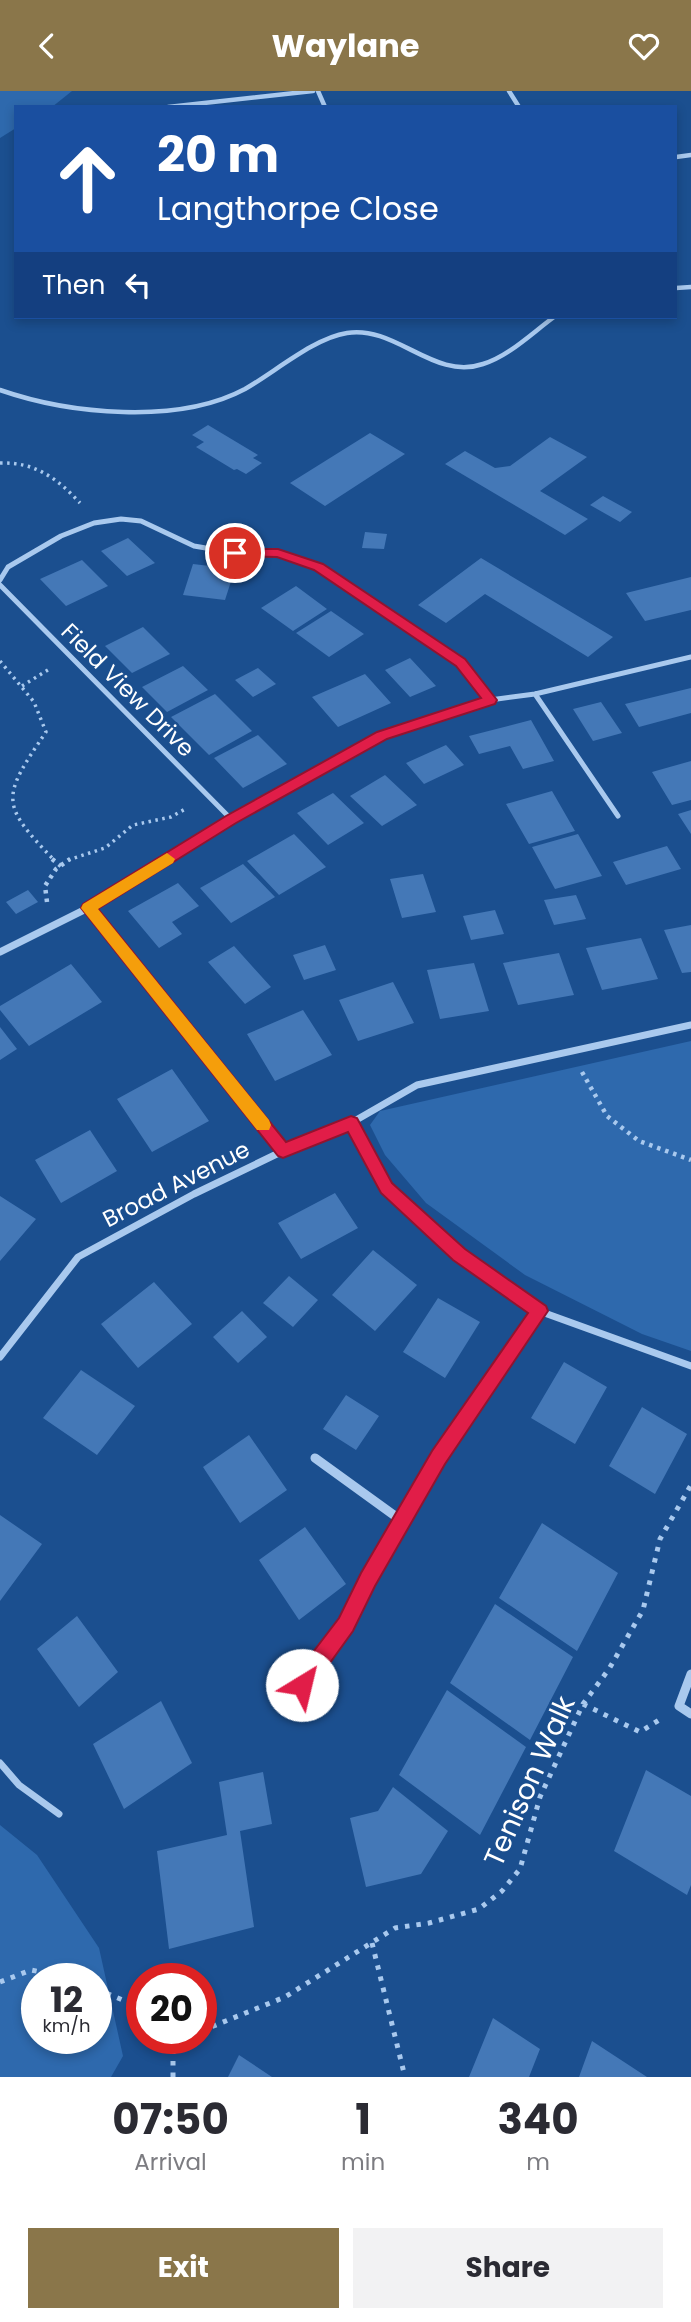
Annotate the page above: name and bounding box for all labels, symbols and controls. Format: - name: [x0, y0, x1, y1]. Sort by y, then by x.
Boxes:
- text: Waylane: [271, 23, 420, 68]
- icon: back: [28, 27, 66, 65]
- icon: heart: [625, 27, 663, 65]
- text: 20 m: [157, 121, 279, 189]
- icon: ahead: [42, 133, 133, 224]
- text: Langthorpe Close: [157, 186, 439, 231]
- icon: left: [119, 266, 157, 304]
- text: Then: [42, 267, 105, 303]
- pin: [205, 523, 265, 583]
- icon: arrive: [216, 534, 254, 572]
- street label: Field View Drive: [54, 616, 202, 764]
- street label: Broad Avenue: [97, 1133, 255, 1235]
- position arrow: [265, 1648, 339, 1722]
- street label: Tenison Walk: [474, 1689, 585, 1873]
- speed limit sign: 20: [126, 1963, 217, 2054]
- text: 12: [50, 1975, 83, 2024]
- text: km/h: [43, 2013, 90, 2038]
- text: 07:50: [112, 2090, 229, 2149]
- text: 1: [355, 2090, 371, 2149]
- text: 340: [497, 2090, 579, 2149]
- text: Arrival: [134, 2146, 207, 2178]
- text: min: [341, 2146, 385, 2178]
- text: m: [526, 2146, 550, 2178]
- button: Exit: [28, 2228, 339, 2308]
- button: Share: [353, 2228, 663, 2308]

